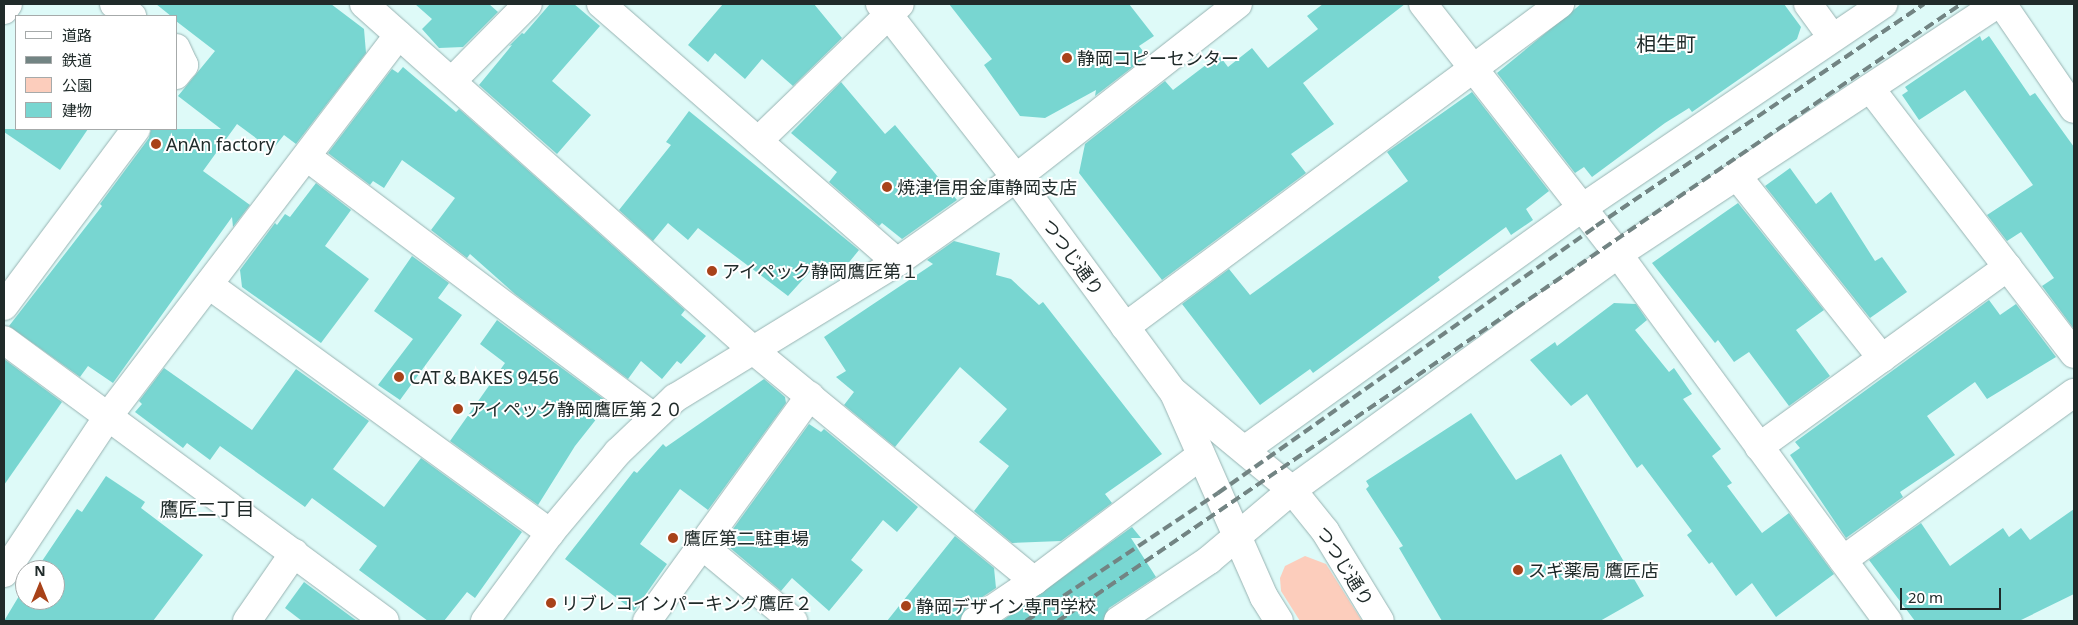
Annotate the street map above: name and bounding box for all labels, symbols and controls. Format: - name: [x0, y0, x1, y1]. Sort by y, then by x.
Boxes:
- legend: [15, 15, 178, 130]
- text: 道路: [62, 25, 92, 45]
- district label: 相生町: [1636, 31, 1696, 55]
- place label: 静岡コピーセンター: [1077, 47, 1239, 69]
- text: 鉄道: [62, 50, 92, 70]
- marker: 静岡コピーセンター: [1061, 52, 1073, 64]
- text: 公園: [62, 75, 92, 95]
- text: 建物: [62, 100, 92, 120]
- place label: AnAn factory: [166, 133, 275, 155]
- marker: AnAn factory: [150, 138, 162, 150]
- place label: 焼津信用金庫静岡支店: [897, 176, 1077, 198]
- marker: 焼津信用金庫静岡支店: [881, 181, 893, 193]
- street label: つつじ通り: [1038, 214, 1108, 300]
- place label: アイペック静岡鷹匠第１: [722, 260, 920, 282]
- marker: アイペック静岡鷹匠第１: [706, 265, 718, 277]
- place label: CAT＆BAKES 9456: [409, 366, 559, 388]
- marker: CAT＆BAKES 9456: [393, 371, 405, 383]
- place label: アイペック静岡鷹匠第２０: [468, 398, 684, 420]
- marker: アイペック静岡鷹匠第２０: [452, 403, 464, 415]
- district label: 鷹匠二丁目: [160, 499, 254, 521]
- street label: つつじ通り: [1312, 522, 1378, 610]
- place label: 鷹匠第二駐車場: [683, 527, 809, 549]
- marker: 鷹匠第二駐車場: [667, 532, 679, 544]
- place label: スギ薬局 鷹匠店: [1528, 559, 1659, 581]
- north arrow: [15, 560, 65, 610]
- text: N: [34, 561, 46, 580]
- marker: スギ薬局 鷹匠店: [1512, 564, 1524, 576]
- scale bar: [1903, 578, 2004, 610]
- text: 20 m: [1908, 587, 1943, 607]
- place label: リブレコインパーキング鷹匠２: [561, 592, 813, 614]
- place label: 静岡デザイン専門学校: [916, 595, 1096, 617]
- marker: リブレコインパーキング鷹匠２: [545, 597, 557, 609]
- marker: 静岡デザイン専門学校: [900, 600, 912, 612]

